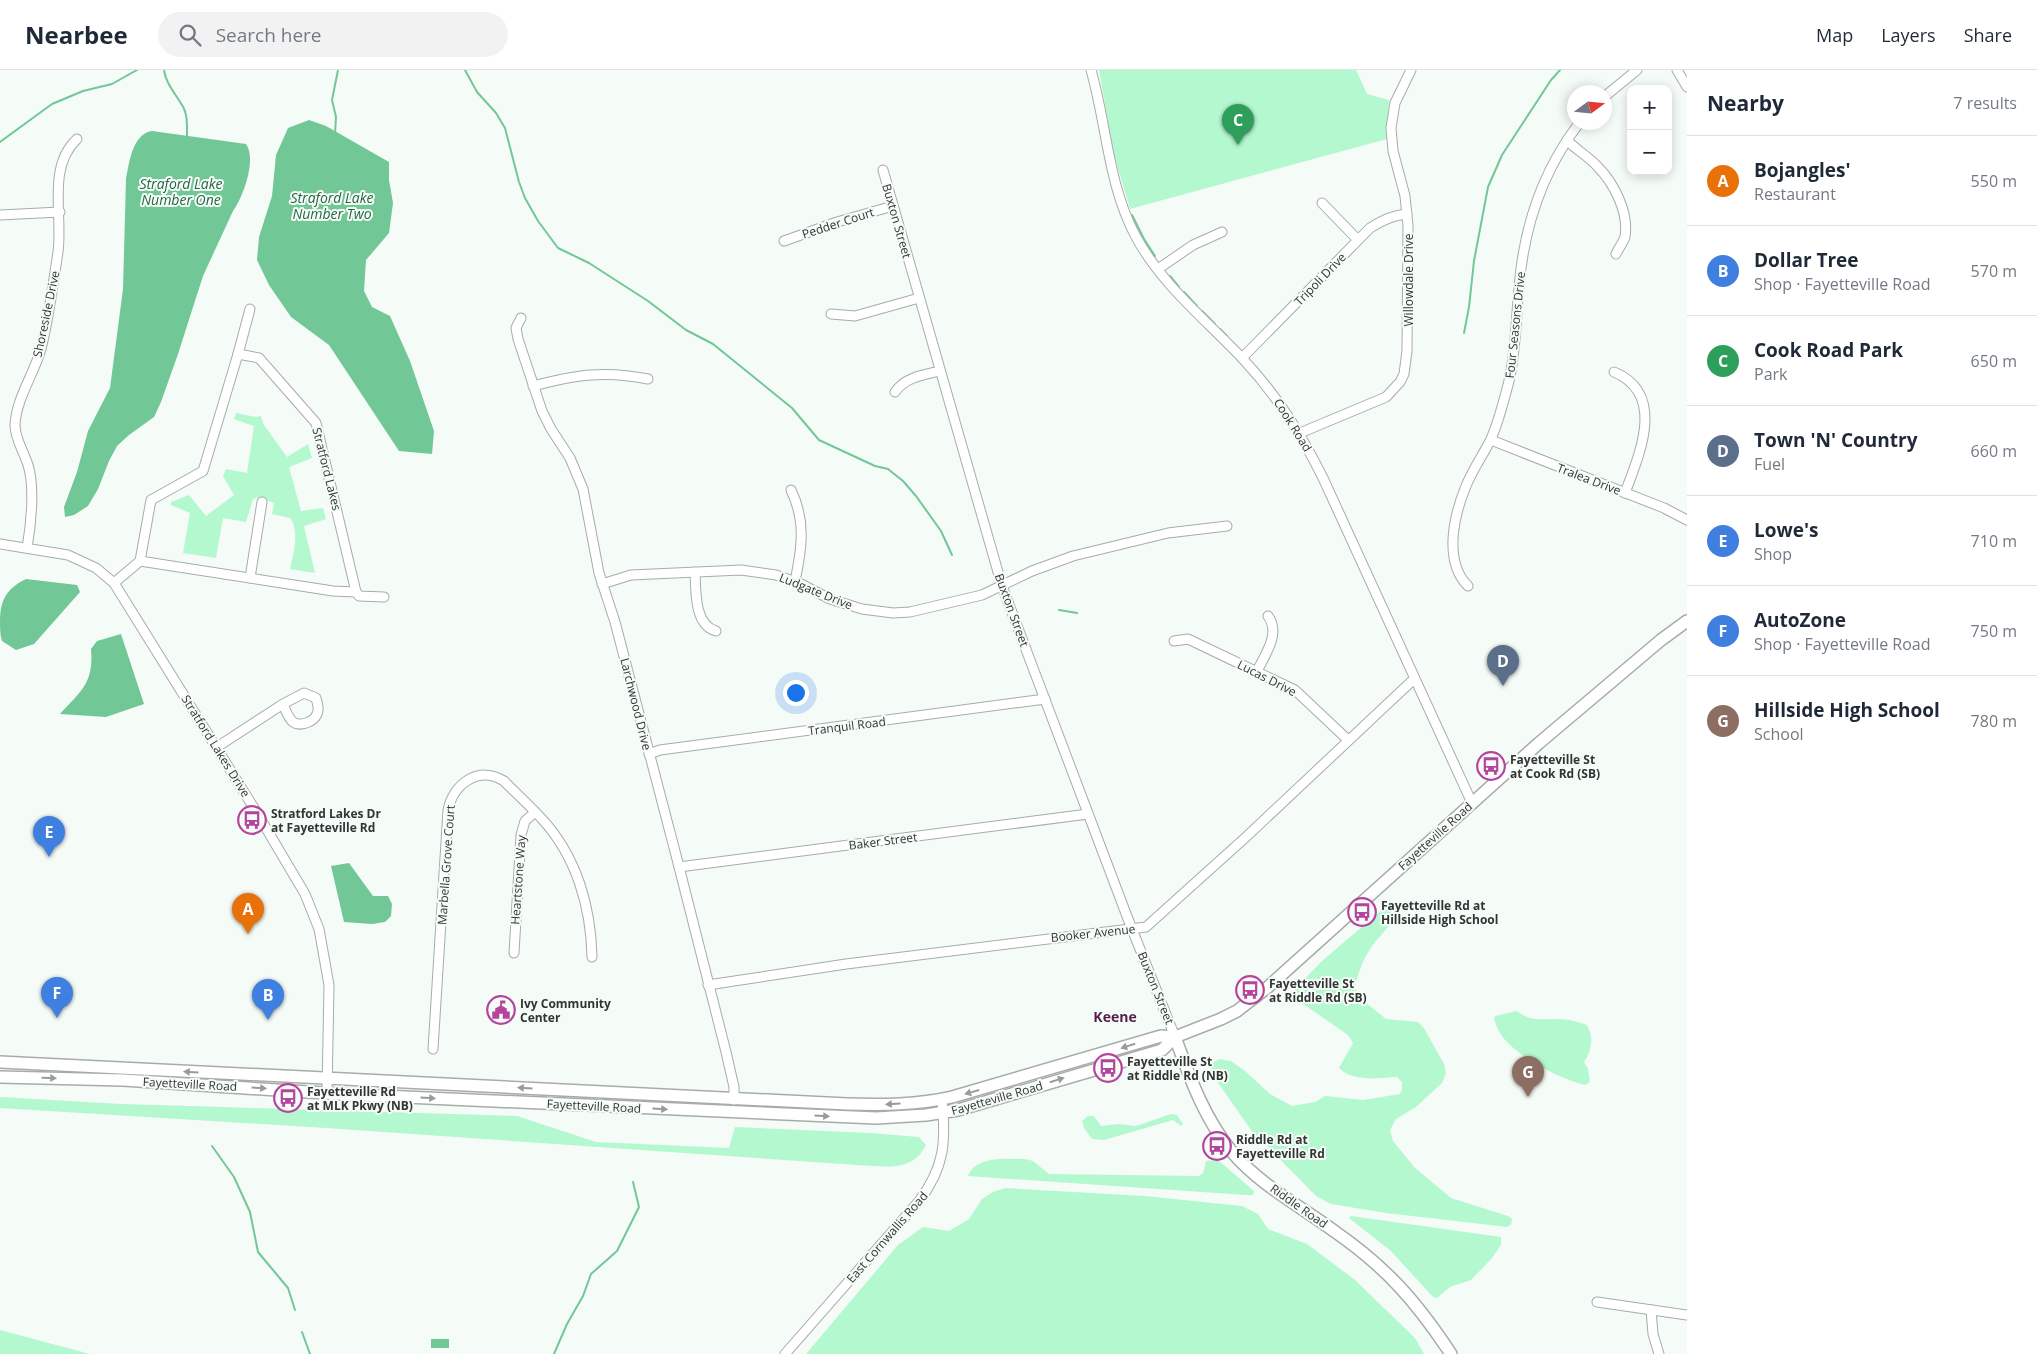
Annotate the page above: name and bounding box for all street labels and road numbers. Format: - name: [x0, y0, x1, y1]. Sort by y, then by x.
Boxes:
- street label: Buxton Street: [878, 182, 916, 260]
- street label: Pedder Court: [800, 203, 876, 243]
- street label: Willowdale Drive: [1400, 233, 1417, 326]
- street label: Tripoli Drive: [1290, 249, 1350, 309]
- street label: Shoreside Drive: [29, 269, 64, 359]
- street label: Four Seasons Drive: [1501, 271, 1529, 379]
- street label: Cook Road: [1270, 395, 1316, 455]
- street label: Stratford Lakes: [308, 426, 346, 513]
- street label: Tralea Drive: [1555, 459, 1624, 499]
- street label: Ludgate Drive: [777, 569, 855, 614]
- street label: Buxton Street: [991, 571, 1033, 649]
- street label: Larchwood Drive: [616, 656, 656, 752]
- street label: Lucas Drive: [1235, 656, 1300, 700]
- street label: Stratford Lakes Drive: [178, 692, 254, 801]
- street label: Tranquil Road: [807, 713, 887, 739]
- street label: Fayetteville Road: [1394, 798, 1476, 874]
- street label: Marbella Grove Court: [433, 804, 459, 926]
- street label: Baker Street: [848, 828, 918, 854]
- street label: Heartstone Way: [506, 834, 530, 925]
- street label: Booker Avenue: [1050, 920, 1136, 946]
- street label: Buxton Street: [1134, 949, 1178, 1027]
- street label: Fayetteville Road: [142, 1073, 238, 1095]
- street label: Fayetteville Road: [949, 1077, 1045, 1119]
- street label: Fayetteville Road: [546, 1095, 642, 1117]
- street label: Riddle Road: [1267, 1180, 1331, 1232]
- street label: East Cornwallis Road: [843, 1188, 931, 1286]

